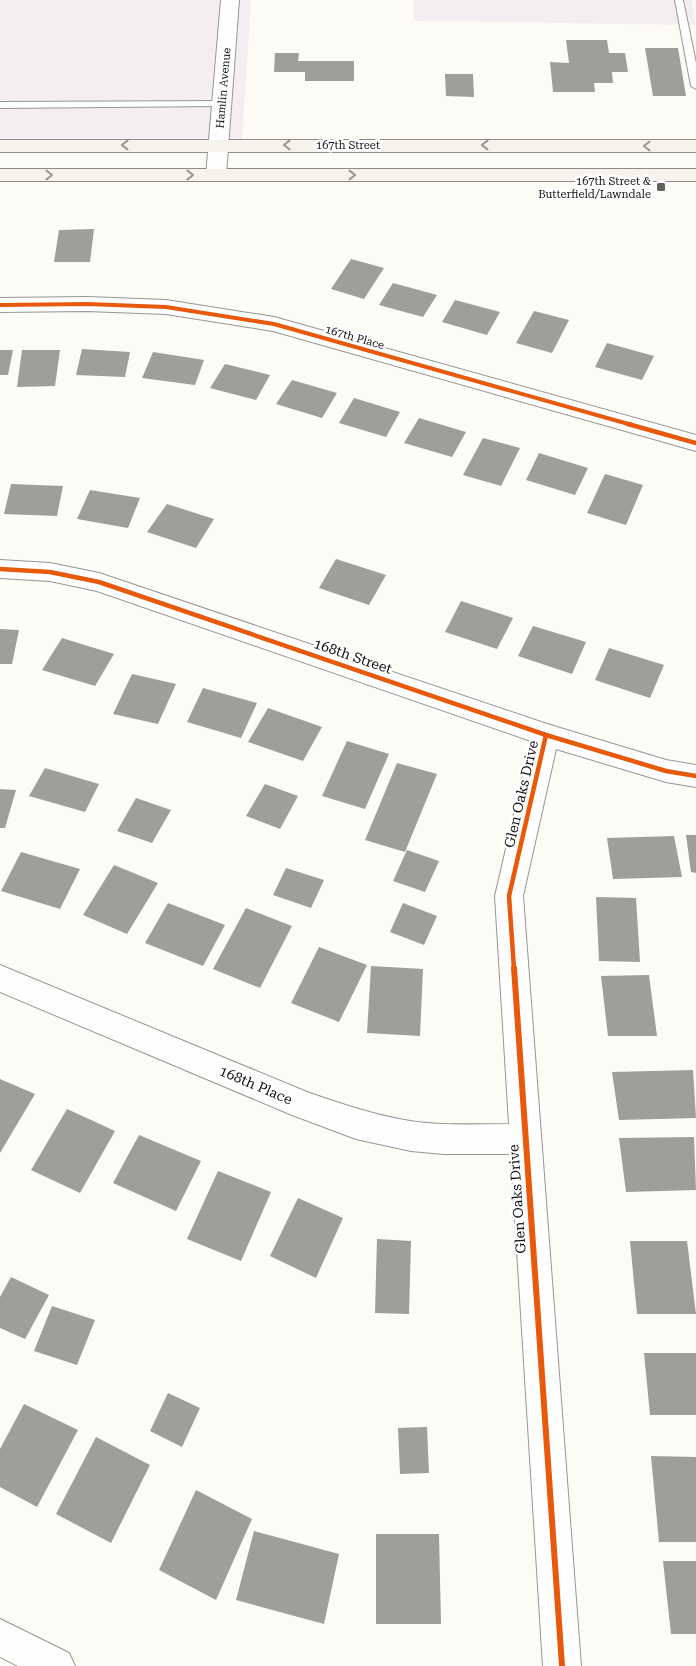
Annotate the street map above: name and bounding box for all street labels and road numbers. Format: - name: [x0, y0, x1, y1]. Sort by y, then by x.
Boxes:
- street label: Hamlin Avenue: [213, 47, 234, 129]
- street label: 167th Street: [316, 139, 380, 152]
- street label: 167th Place: [324, 323, 386, 352]
- street label: 168th Street: [312, 635, 394, 677]
- street label: Glen Oaks Drive: [501, 739, 541, 849]
- street label: 168th Place: [217, 1062, 295, 1108]
- street label: Glen Oaks Drive: [505, 1143, 529, 1254]

